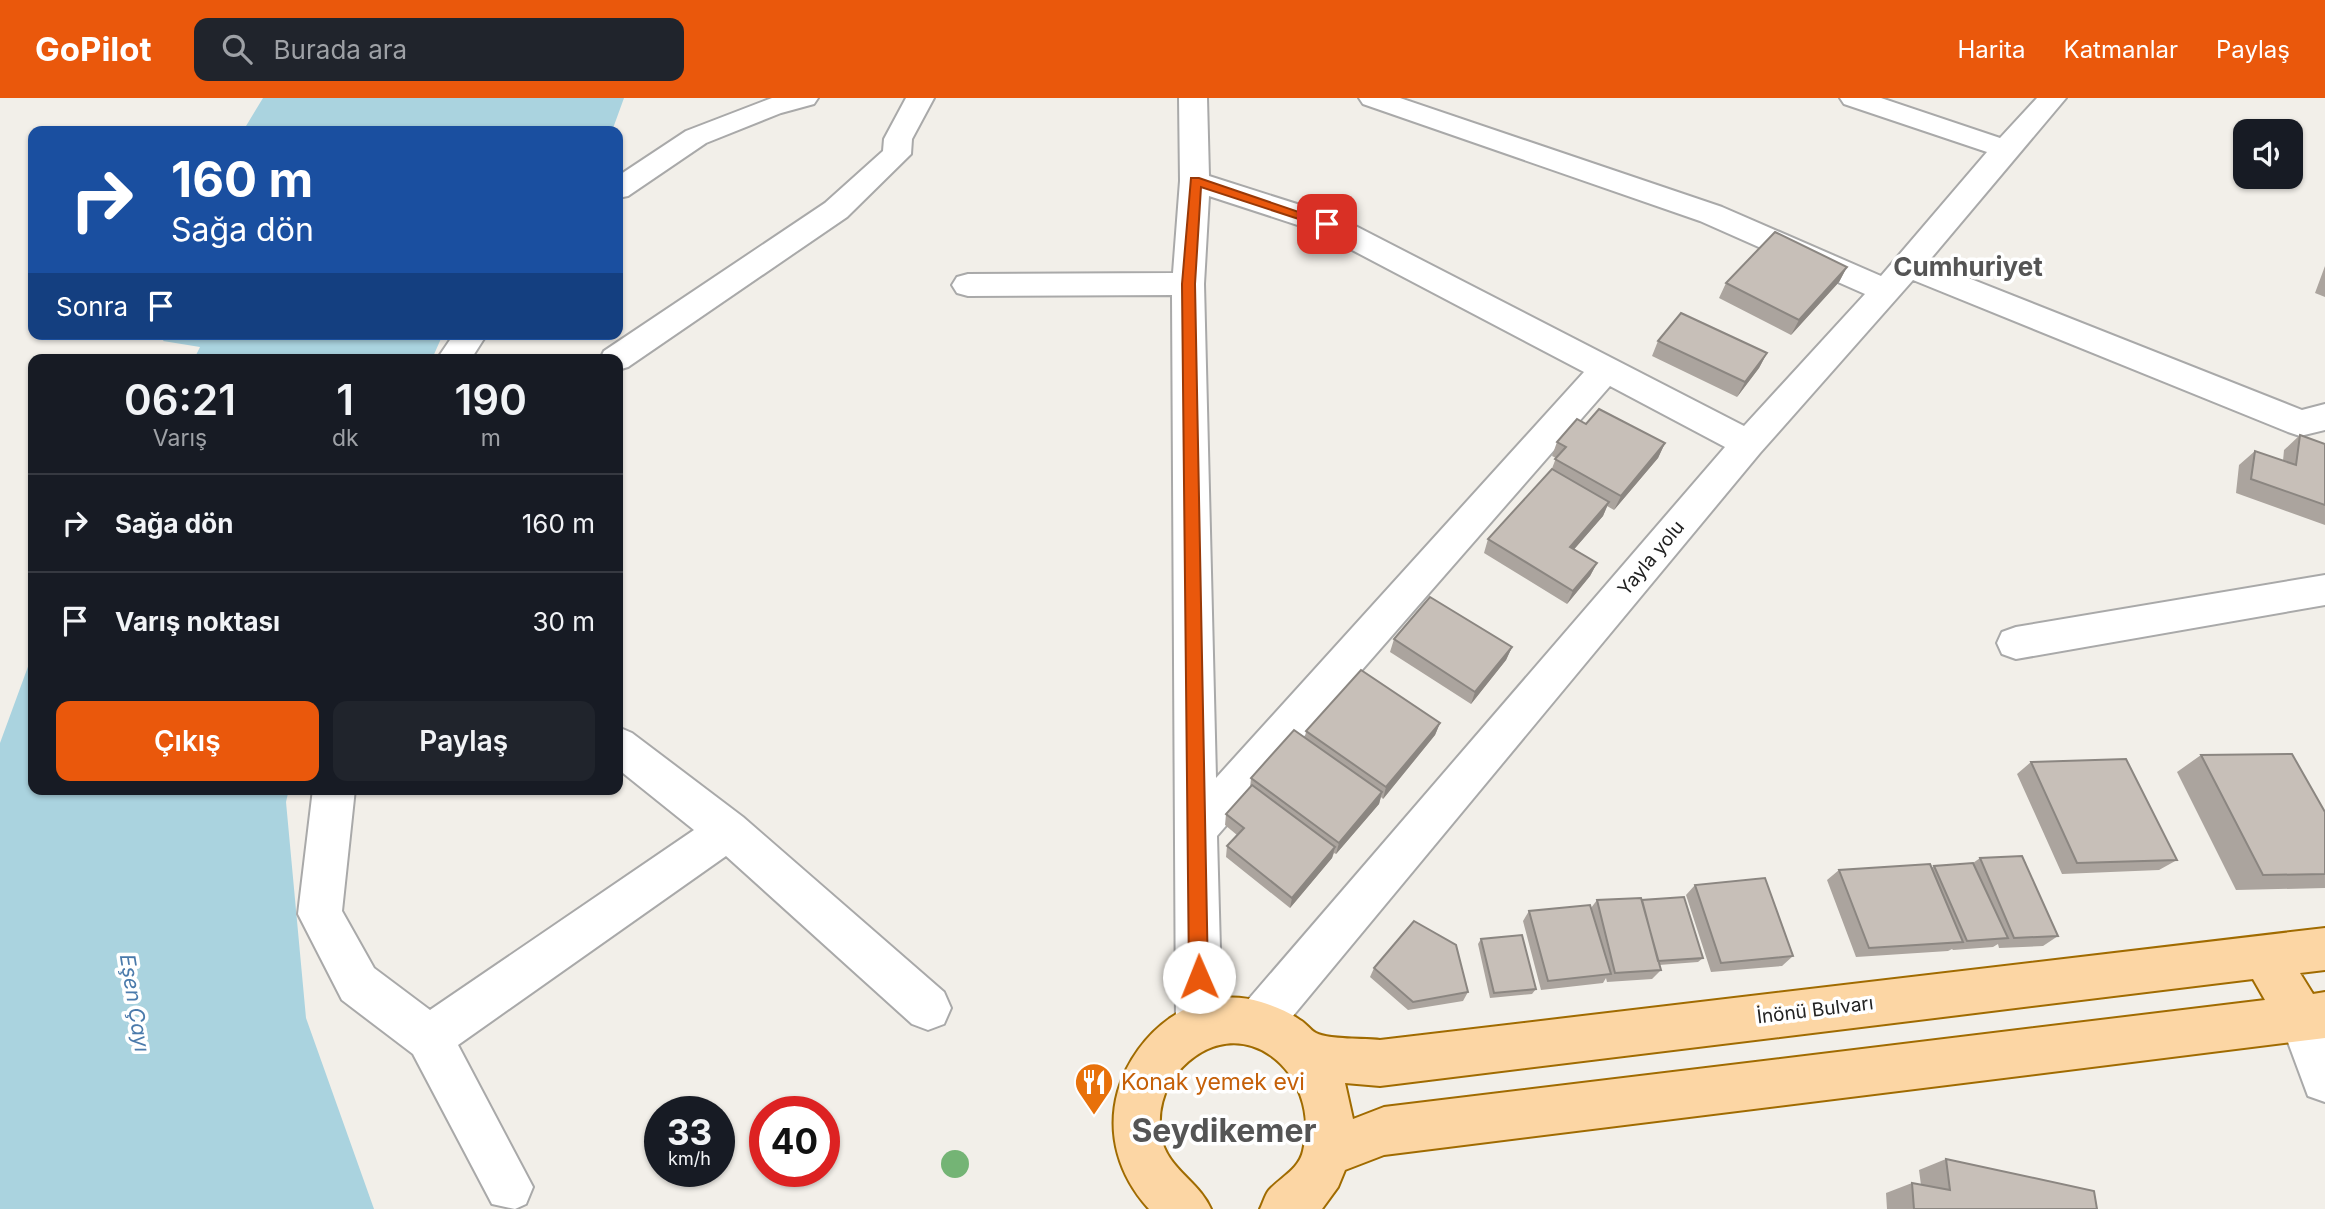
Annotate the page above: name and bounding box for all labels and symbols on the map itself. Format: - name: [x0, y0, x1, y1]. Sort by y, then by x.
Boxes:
- pin: [1297, 194, 1357, 254]
- district label: Cumhuriyet: [1893, 251, 2043, 282]
- street label: Yayla yolu: [1613, 516, 1689, 600]
- position arrow: [1162, 940, 1236, 1014]
- water label: Eşen Çayı: [115, 952, 155, 1054]
- street label: İnönü Bulvarı: [1755, 991, 1875, 1029]
- restaurant icon: Konak yemek evi: [1073, 1061, 1115, 1116]
- place label: Konak yemek evi: [1121, 1068, 1305, 1096]
- speed limit sign: 40: [749, 1096, 840, 1187]
- district label: Seydikemer: [1131, 1111, 1317, 1150]

